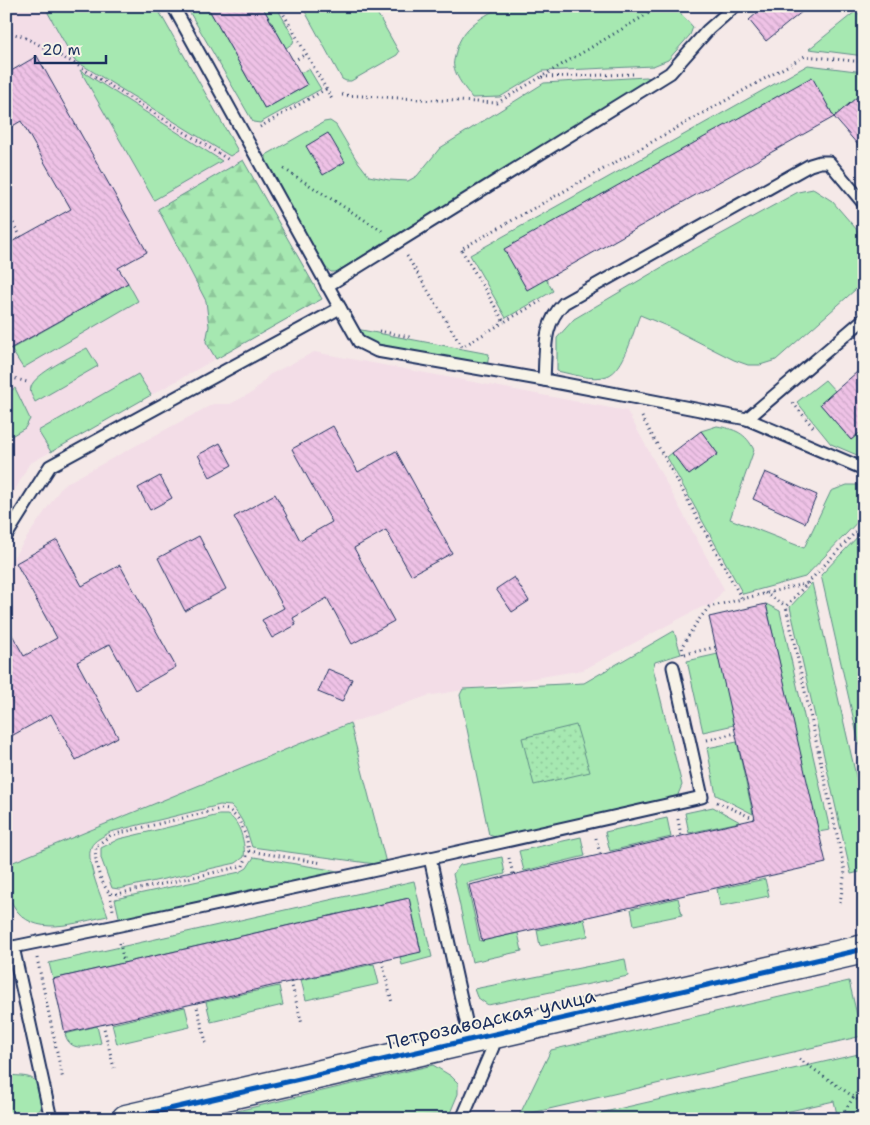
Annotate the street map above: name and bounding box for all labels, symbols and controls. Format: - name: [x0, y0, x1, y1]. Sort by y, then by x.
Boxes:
- scale bar: [35, 32, 106, 64]
- text: 20 m: [42, 40, 81, 60]
- street label: Петрозаводская улица: [384, 983, 598, 1055]

